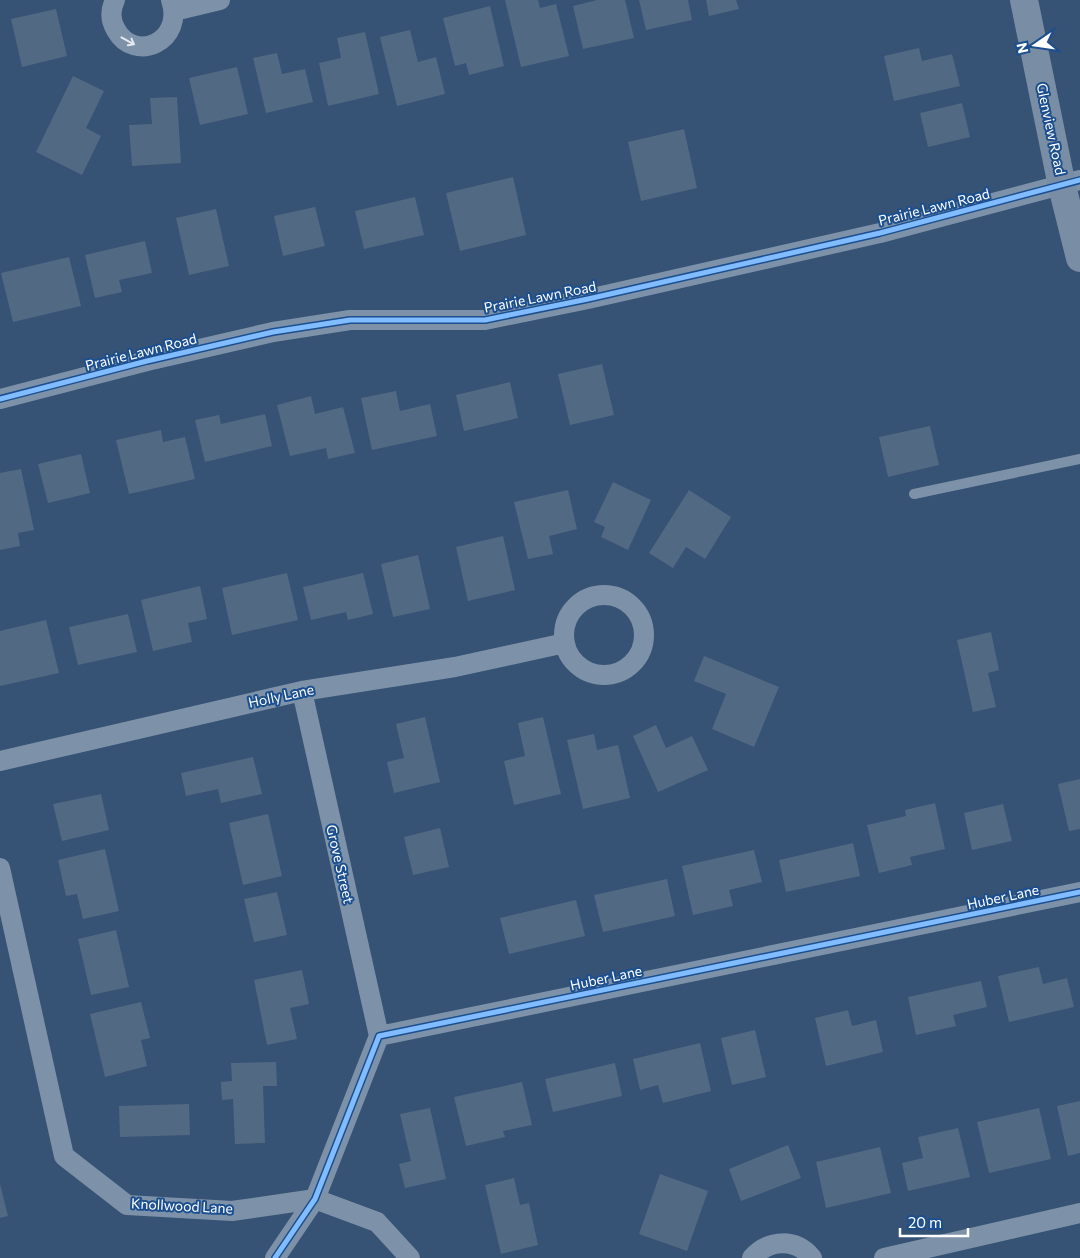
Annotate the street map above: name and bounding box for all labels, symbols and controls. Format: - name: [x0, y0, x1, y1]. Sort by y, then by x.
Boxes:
- north arrow: [1010, 20, 1060, 70]
- one-way arrow: [121, 36, 135, 46]
- text: N: [1012, 41, 1031, 55]
- street label: Glenview Road: [1033, 81, 1070, 176]
- street label: Prairie Lawn Road: [876, 184, 991, 229]
- street label: Prairie Lawn Road: [482, 277, 598, 316]
- street label: Prairie Lawn Road: [83, 329, 198, 374]
- street label: Holly Lane: [247, 680, 315, 711]
- street label: Grove Street: [323, 823, 358, 905]
- street label: Huber Lane: [965, 881, 1040, 912]
- street label: Huber Lane: [568, 962, 643, 993]
- street label: Knollwood Lane: [131, 1194, 233, 1217]
- scale bar: [900, 1206, 968, 1238]
- text: 20 m: [908, 1213, 942, 1231]

